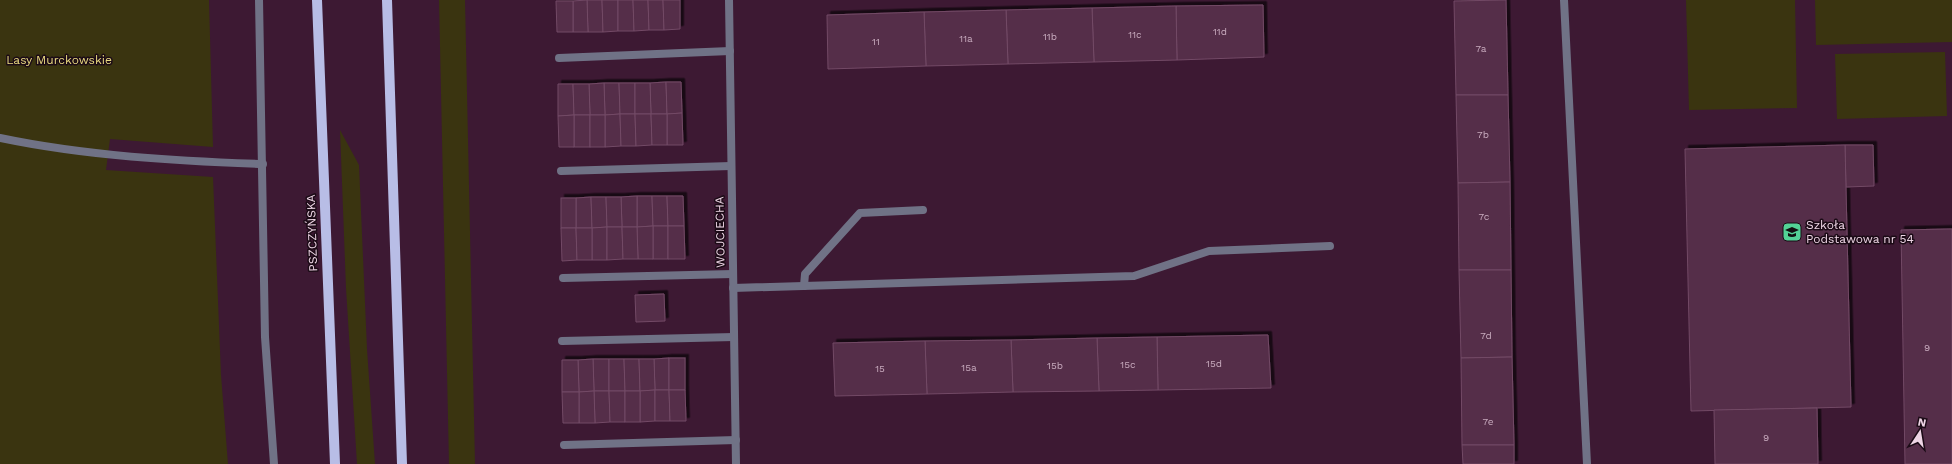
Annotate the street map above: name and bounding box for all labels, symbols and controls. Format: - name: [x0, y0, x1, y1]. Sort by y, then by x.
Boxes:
- house number: 11d: [1213, 26, 1227, 37]
- house number: 11c: [1128, 29, 1142, 40]
- house number: 11b: [1043, 31, 1057, 42]
- house number: 11a: [959, 33, 973, 44]
- house number: 11: [872, 36, 880, 47]
- house number: 7a: [1476, 43, 1487, 54]
- park label: Lasy Murckowskie: [6, 53, 112, 67]
- house number: 7b: [1477, 129, 1489, 140]
- street label: PSZCZYŃSKA: [304, 194, 320, 272]
- street label: WOJCIECHA: [712, 196, 728, 268]
- house number: 7c: [1479, 211, 1490, 222]
- place label: Szkoła Podstawowa nr 54: [1806, 218, 1914, 246]
- school or university icon: Szkoła Podstawowa nr 54: [1781, 221, 1803, 243]
- house number: 7d: [1480, 330, 1492, 341]
- house number: 9: [1924, 342, 1930, 353]
- house number: 15d: [1206, 358, 1222, 369]
- house number: 15c: [1120, 359, 1136, 370]
- house number: 15b: [1047, 360, 1063, 371]
- house number: 15a: [961, 362, 977, 373]
- house number: 15: [875, 363, 885, 374]
- north arrow: [1900, 412, 1940, 452]
- house number: 7e: [1483, 416, 1494, 427]
- text: N: [1917, 416, 1927, 430]
- house number: 9: [1763, 432, 1769, 443]

